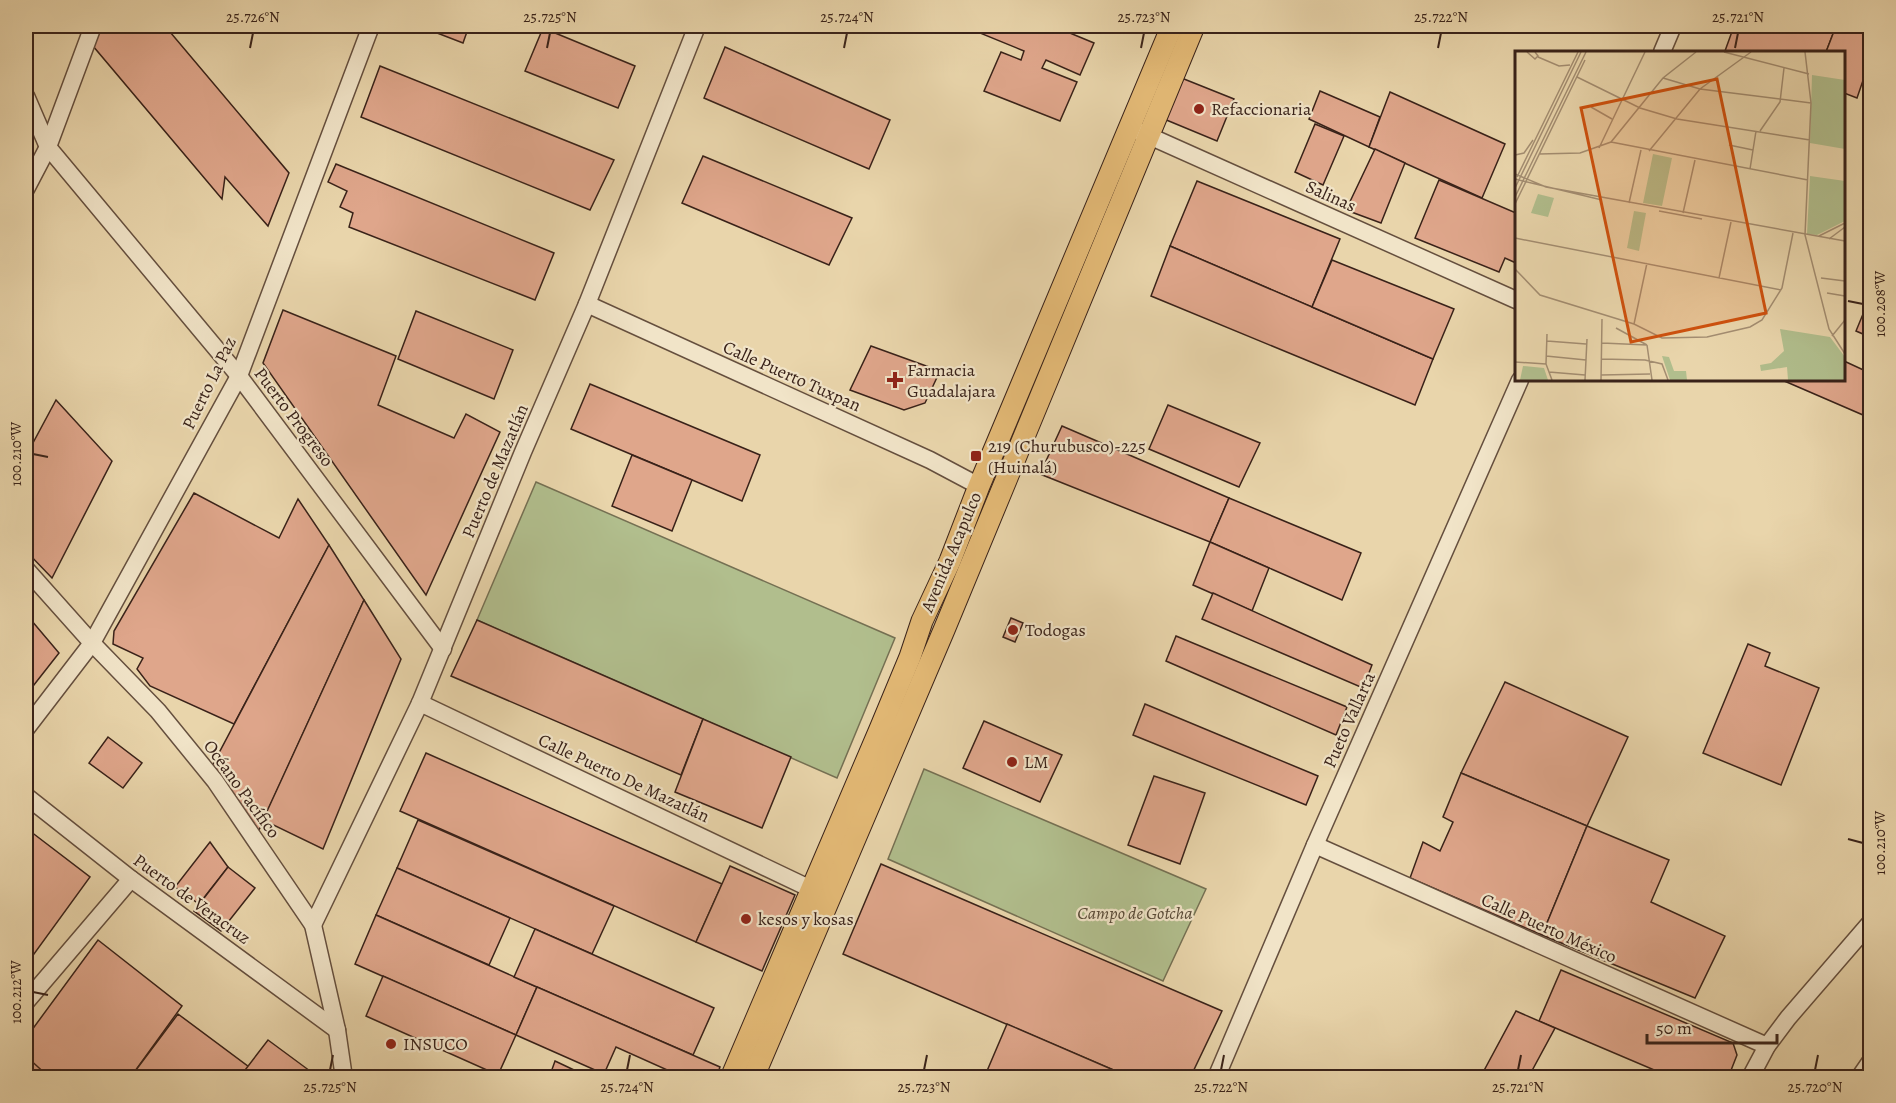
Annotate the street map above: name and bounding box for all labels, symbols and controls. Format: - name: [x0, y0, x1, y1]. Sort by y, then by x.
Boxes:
- text: 25.726°N: [226, 7, 280, 27]
- text: 25.725°N: [523, 7, 577, 27]
- text: 25.724°N: [820, 7, 874, 27]
- text: 25.723°N: [1117, 7, 1171, 27]
- text: 25.722°N: [1414, 7, 1468, 27]
- text: 25.721°N: [1712, 7, 1764, 27]
- inset map: [1515, 51, 1845, 381]
- place label: Refaccionaria: [1211, 97, 1312, 121]
- marker: Refaccionaria: [1192, 102, 1206, 116]
- street label: Salinas: [1302, 174, 1360, 218]
- text: 100.208°W: [1870, 271, 1890, 337]
- street label: Puerto La Paz: [176, 333, 242, 433]
- street label: Calle Puerto Tuxpan: [719, 335, 865, 417]
- place label: Farmacia Guadalajara: [907, 358, 996, 403]
- street label: Puerto Progreso: [249, 362, 339, 472]
- marker: Farmacia Guadalajara: [888, 373, 902, 387]
- street label: Puerto de Mazatlán: [456, 400, 534, 542]
- text: 100.210°W: [6, 422, 26, 486]
- place label: 219 (Churubusco)-225 (Huinalá): [988, 434, 1146, 479]
- marker: 219 (Churubusco)-225 (Huinalá): [969, 449, 983, 463]
- street label: Avenida Acapulco: [914, 488, 987, 617]
- place label: Todogas: [1025, 618, 1086, 642]
- marker: Todogas: [1006, 623, 1020, 637]
- street label: Pueto Vallarta: [1317, 668, 1381, 772]
- street label: Calle Puerto De Mazatlán: [535, 728, 714, 828]
- street label: Océano Pacífico: [198, 735, 286, 843]
- place label: LM: [1024, 750, 1048, 774]
- marker: LM: [1005, 755, 1019, 769]
- text: 100.210°W: [1870, 811, 1890, 875]
- street label: Puerto de Veracruz: [128, 848, 256, 950]
- street label: Calle Puerto México: [1478, 887, 1620, 969]
- park label: Campo de Gotcha: [1077, 901, 1193, 925]
- place label: kesos y kosas: [758, 907, 854, 931]
- marker: kesos y kosas: [739, 912, 753, 926]
- text: 100.212°W: [6, 960, 26, 1024]
- scale bar: [1647, 1007, 1778, 1045]
- text: 50 m: [1656, 1016, 1692, 1040]
- place label: INSUCO: [403, 1032, 468, 1056]
- marker: INSUCO: [384, 1037, 398, 1051]
- text: 25.725°N: [303, 1077, 357, 1097]
- text: 25.724°N: [600, 1077, 654, 1097]
- text: 25.723°N: [897, 1077, 951, 1097]
- text: 25.722°N: [1194, 1077, 1248, 1097]
- text: 25.721°N: [1492, 1077, 1544, 1097]
- text: 25.720°N: [1788, 1077, 1843, 1097]

